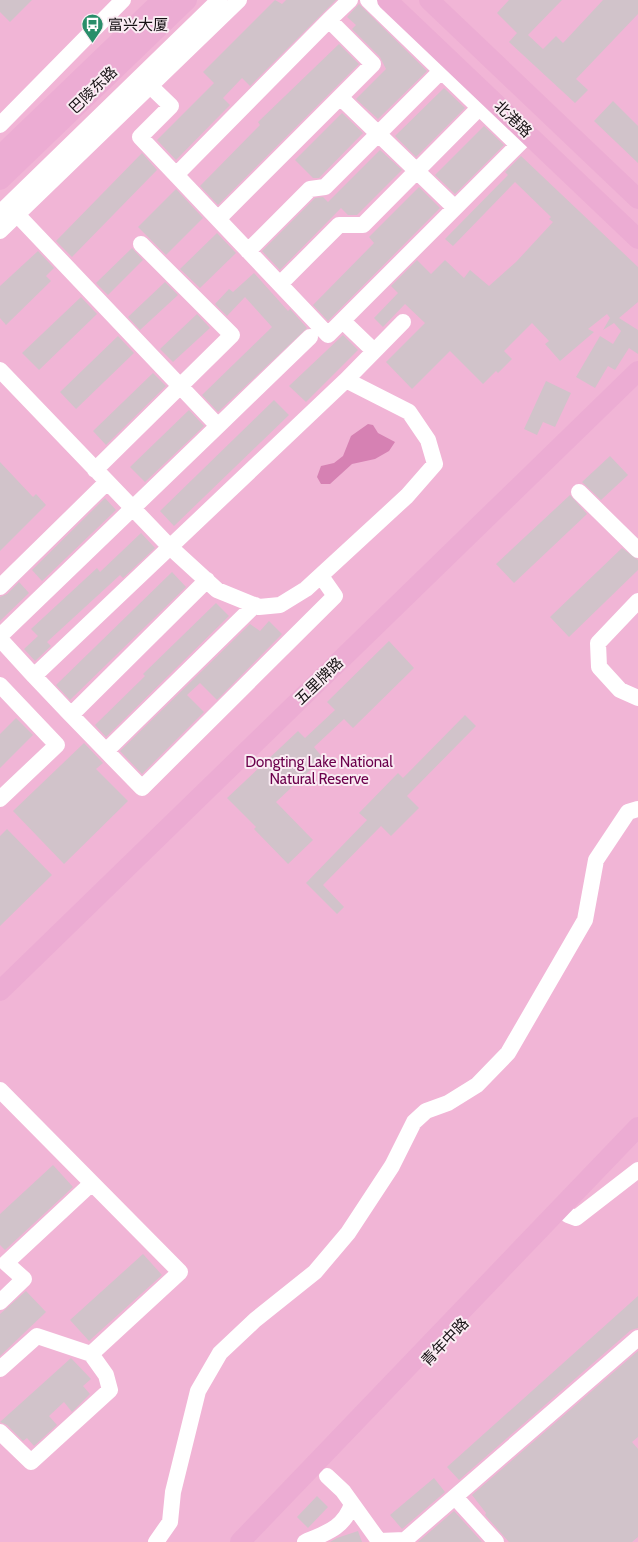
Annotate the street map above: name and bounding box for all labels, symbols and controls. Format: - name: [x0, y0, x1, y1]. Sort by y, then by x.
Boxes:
- bus stop icon: 富兴大厦: [80, 13, 104, 44]
- place label: 富兴大厦: [108, 16, 168, 34]
- street label: 巴陵东路: [65, 63, 121, 117]
- street label: 北港路: [491, 97, 535, 141]
- street label: 五里牌路: [291, 654, 347, 708]
- park label: Dongting Lake National Natural Reserve: [245, 753, 393, 788]
- street label: 青年中路: [418, 1314, 472, 1370]

